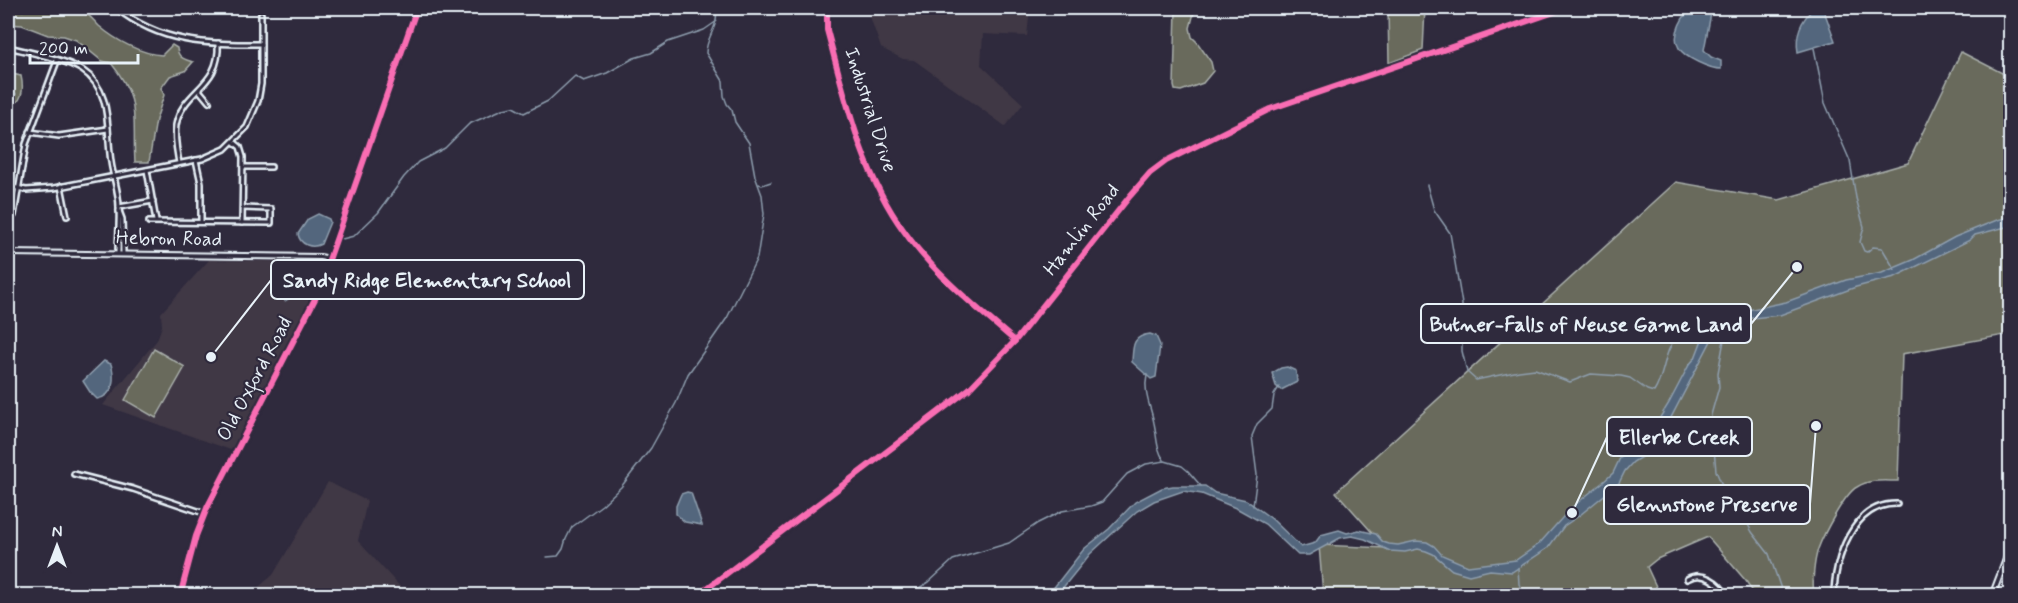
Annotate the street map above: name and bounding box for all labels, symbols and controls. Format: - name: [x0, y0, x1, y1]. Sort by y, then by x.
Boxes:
- scale bar: [30, 27, 138, 65]
- text: 200 m: [39, 37, 88, 61]
- street label: Industrial Drive: [837, 44, 903, 176]
- street label: Hamlin Road: [1038, 178, 1126, 282]
- street label: Hebron Road: [116, 225, 222, 253]
- callout: Sandy Ridge Elementary School: [271, 260, 584, 299]
- text: Sandy Ridge Elementary School: [283, 267, 571, 295]
- callout: Butner-Falls of Neuse Game Land: [1421, 304, 1751, 343]
- text: Butner-Falls of Neuse Game Land: [1429, 311, 1743, 339]
- street label: Old Oxford Road: [211, 312, 301, 447]
- callout: Ellerbe Creek: [1607, 417, 1752, 456]
- text: Ellerbe Creek: [1619, 424, 1740, 452]
- callout: Glennstone Preserve: [1604, 485, 1810, 524]
- text: Glennstone Preserve: [1616, 491, 1798, 519]
- north arrow: [27, 516, 87, 576]
- text: N: [52, 522, 62, 543]

